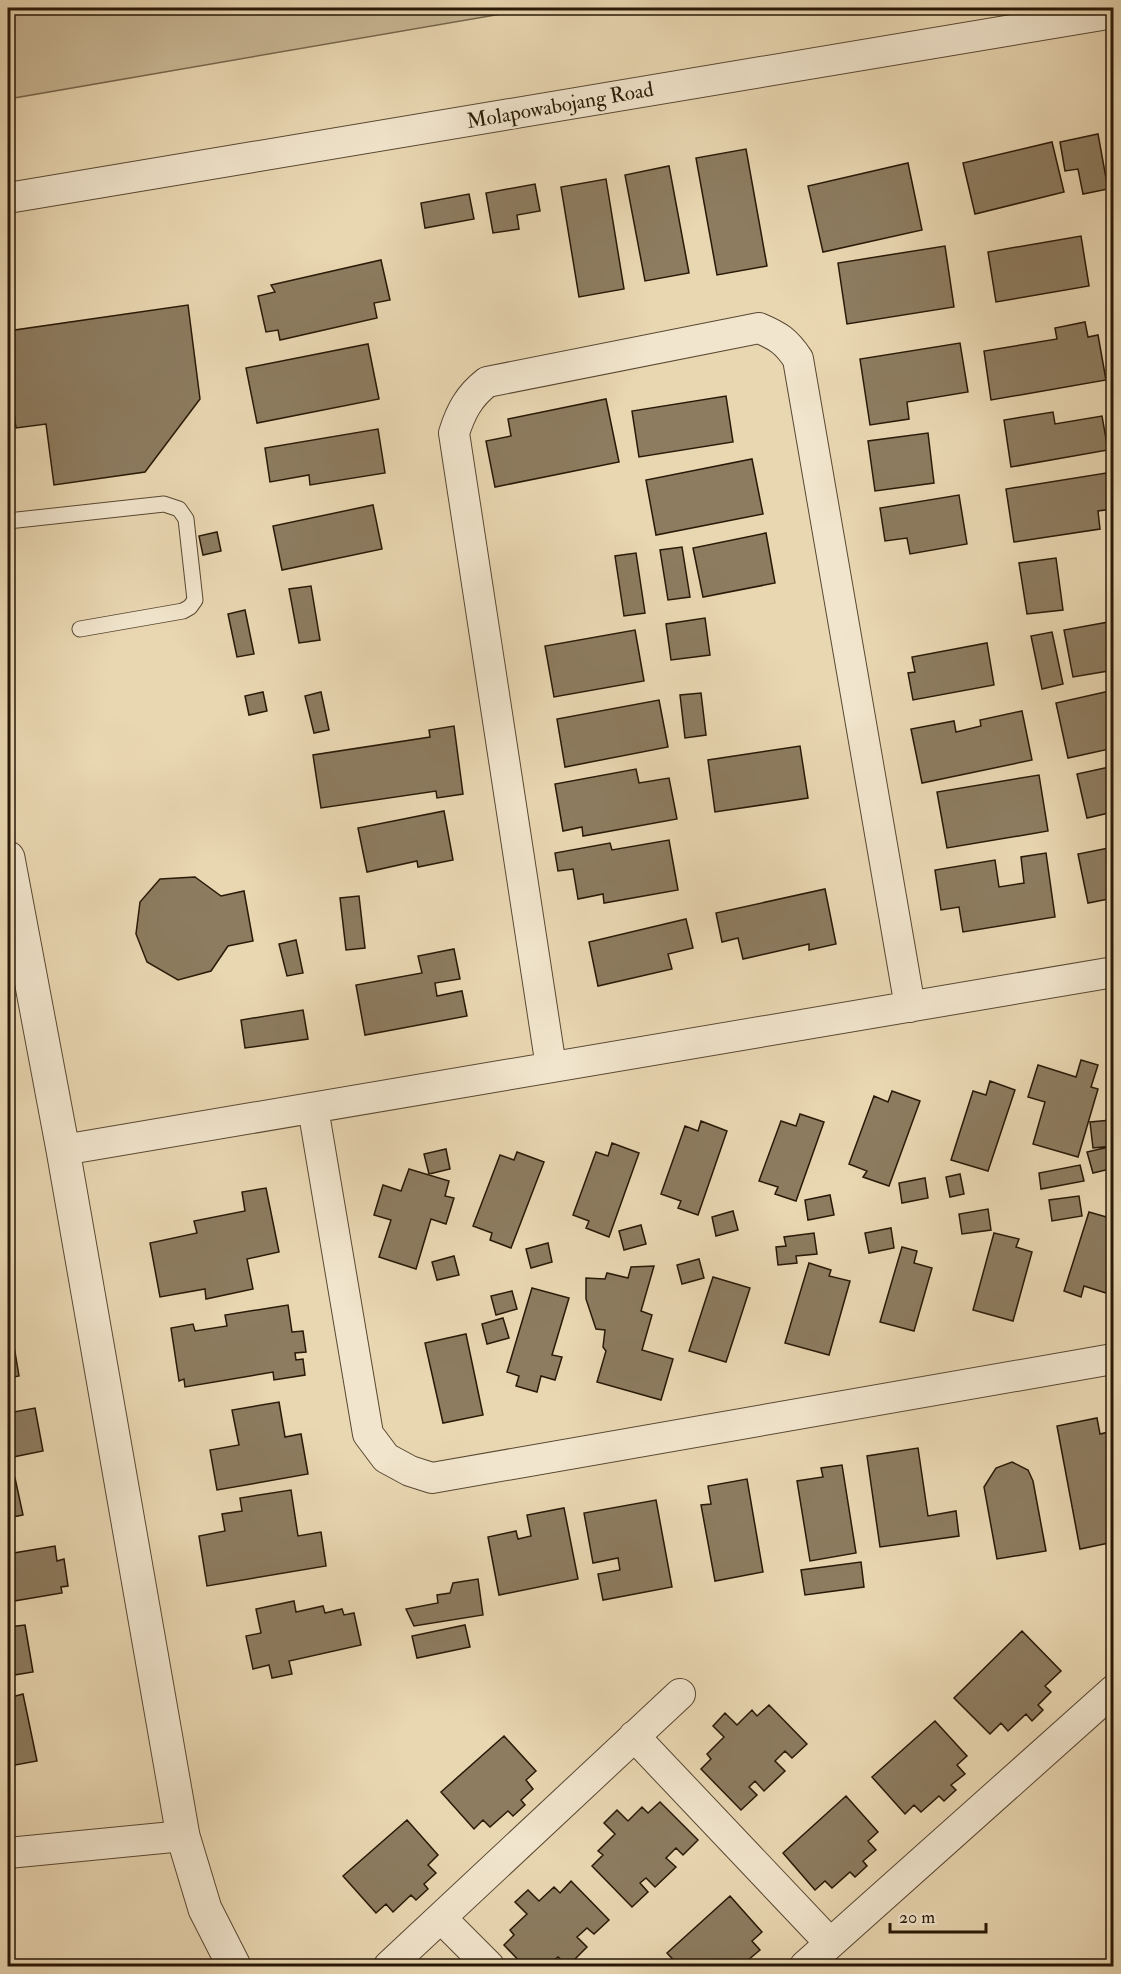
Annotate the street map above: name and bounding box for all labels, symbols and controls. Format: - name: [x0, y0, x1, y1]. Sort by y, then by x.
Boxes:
- street label: Molapowabojang Road: [464, 76, 656, 135]
- scale bar: [890, 1896, 986, 1934]
- text: 20 m: [899, 1906, 935, 1929]

